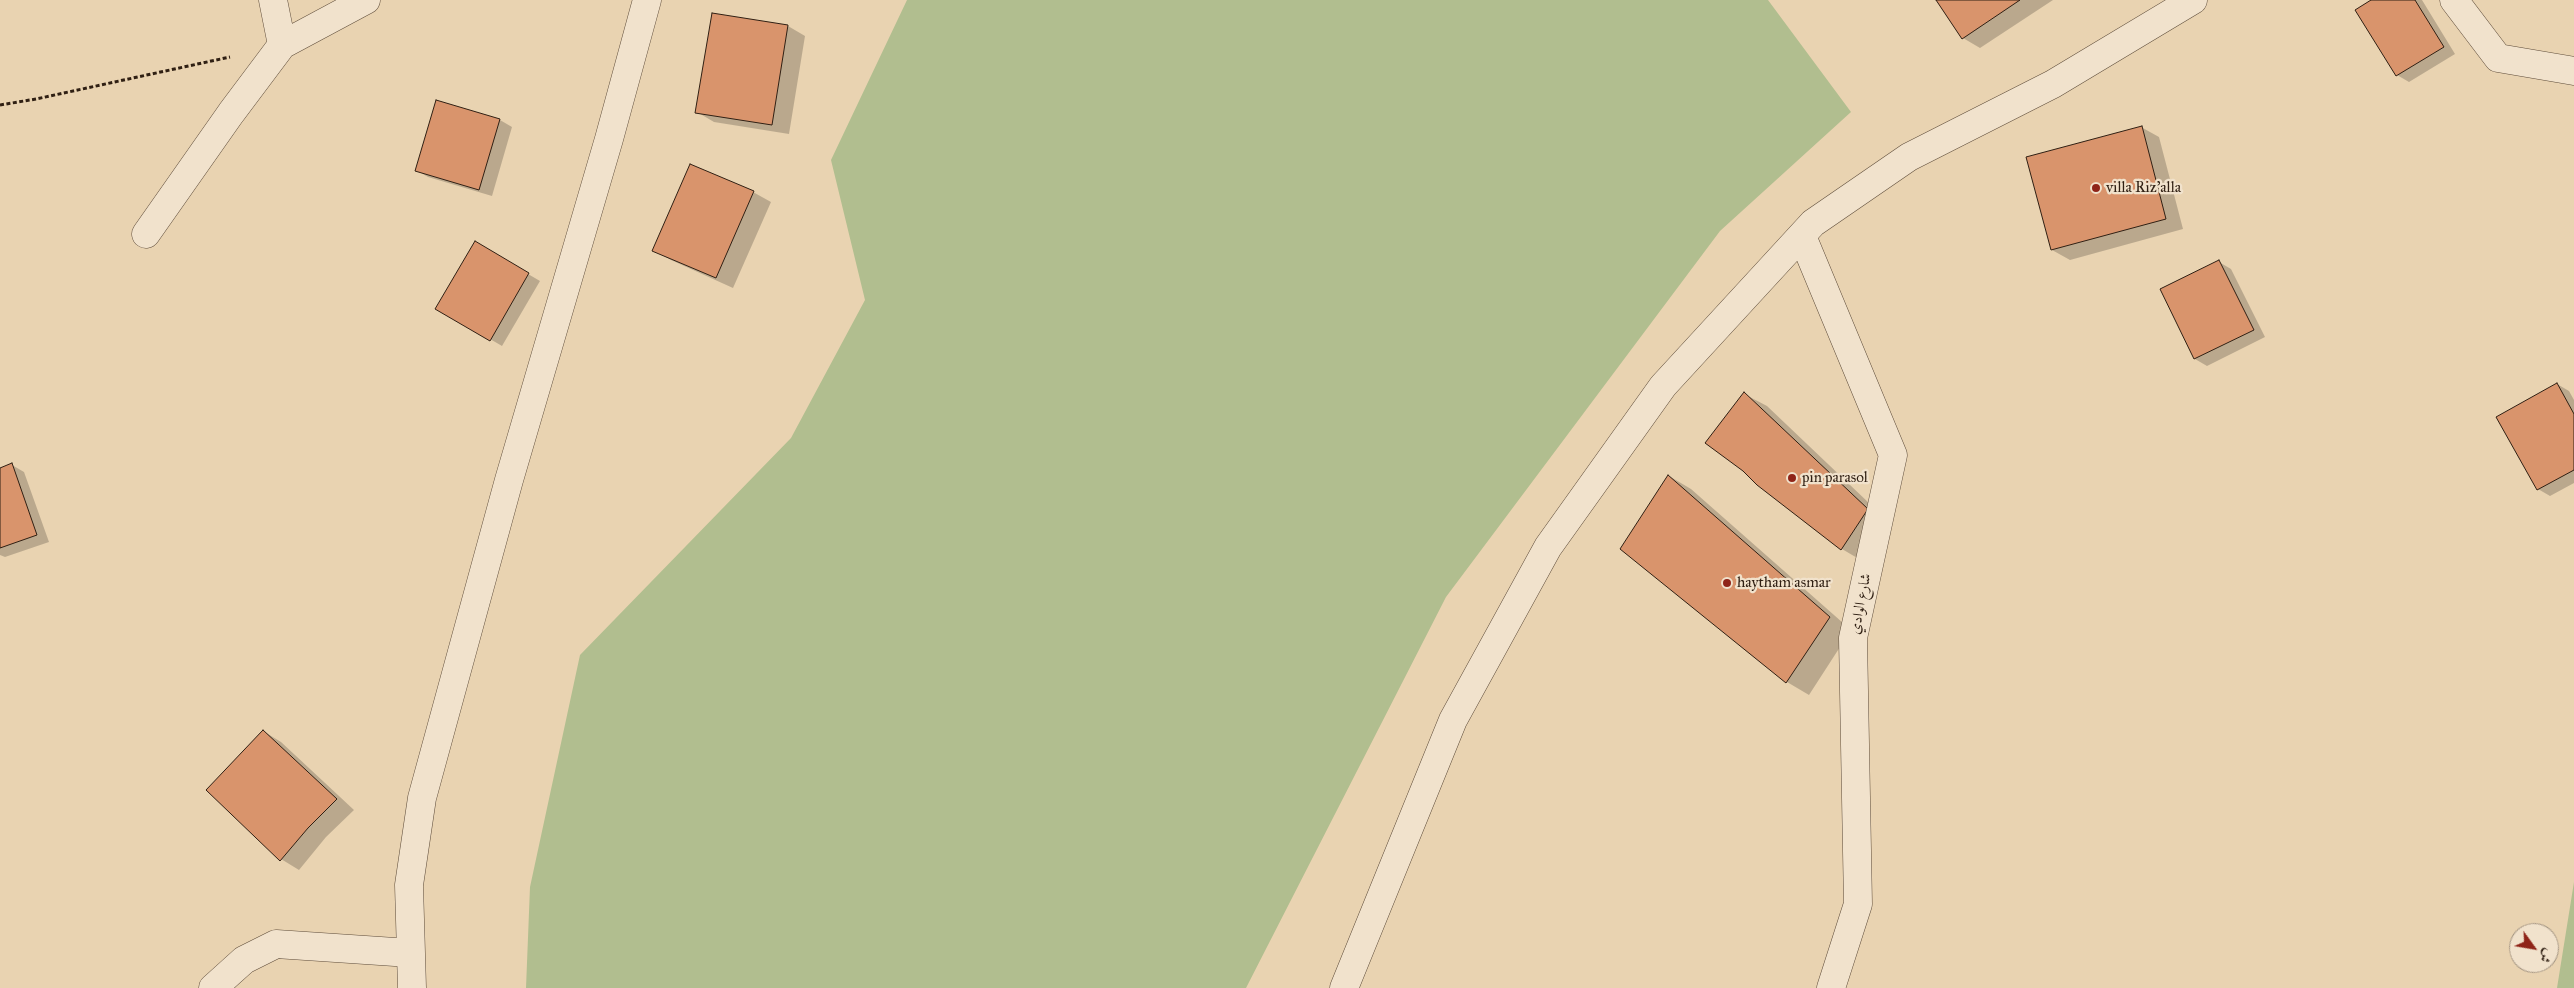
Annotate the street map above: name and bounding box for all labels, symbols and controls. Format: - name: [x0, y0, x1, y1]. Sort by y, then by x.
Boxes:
- place label: villa Riz'alla: [2106, 179, 2181, 197]
- marker: villa Riz'alla: [2090, 182, 2102, 194]
- place label: pin parasol: [1802, 469, 1868, 487]
- marker: pin parasol: [1786, 472, 1798, 484]
- street label: شارع الوادي: [1846, 572, 1876, 636]
- place label: haytham asmar: [1737, 574, 1831, 592]
- marker: haytham asmar: [1721, 577, 1733, 589]
- north arrow: [2509, 923, 2559, 973]
- text: ش: [2535, 945, 2557, 966]

